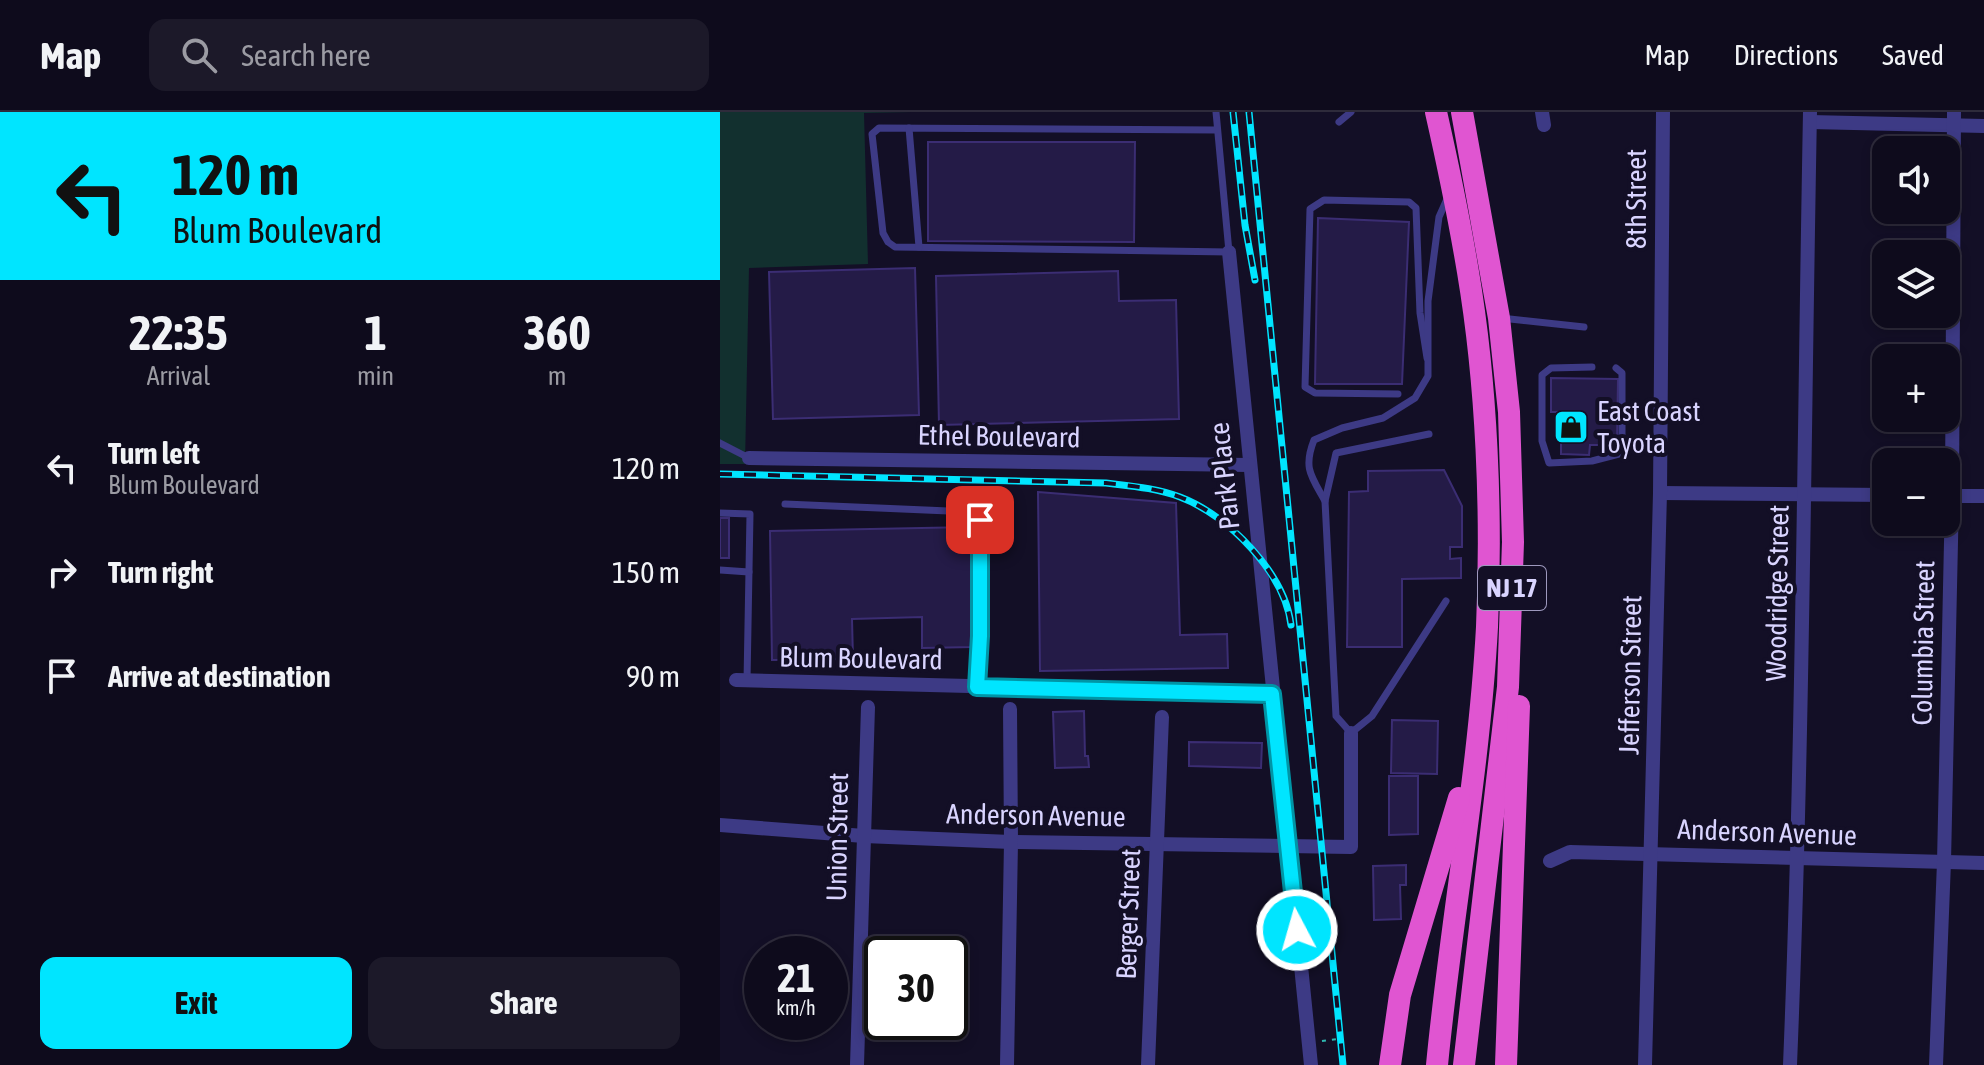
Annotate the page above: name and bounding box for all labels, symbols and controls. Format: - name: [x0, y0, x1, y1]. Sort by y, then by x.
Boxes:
- search box: [149, 19, 709, 91]
- icon: search: [177, 33, 221, 77]
- text: Map: [40, 34, 101, 77]
- text: Search here: [241, 38, 371, 72]
- text: Map: [1645, 39, 1690, 71]
- text: Directions: [1734, 39, 1838, 71]
- text: Saved: [1882, 39, 1944, 71]
- map controls: [1872, 136, 1960, 536]
- button: sound: [1872, 136, 1960, 224]
- text: 120 m: [172, 143, 299, 207]
- icon: left: [40, 144, 144, 248]
- street label: 8th Street: [1620, 149, 1652, 249]
- text: Blum Boulevard: [172, 209, 382, 251]
- button: layers: [1872, 240, 1960, 328]
- text: 22:35: [129, 305, 228, 360]
- text: 1: [364, 305, 387, 360]
- text: 360: [523, 305, 591, 360]
- button: +: [1872, 344, 1960, 432]
- text: Arrival: [147, 361, 210, 391]
- text: min: [357, 361, 394, 391]
- text: m: [548, 361, 566, 391]
- place label: East Coast Toyota: [1597, 395, 1700, 459]
- shop icon: East Coast Toyota: [1552, 408, 1590, 446]
- street label: Ethel Boulevard: [917, 419, 1081, 453]
- street label: Park Place: [1202, 421, 1246, 531]
- text: Turn left: [108, 436, 200, 470]
- icon: left: [40, 446, 84, 490]
- button: −: [1872, 448, 1960, 536]
- text: 120 m: [612, 451, 680, 485]
- text: Blum Boulevard: [108, 470, 260, 500]
- pin: [946, 486, 1014, 554]
- icon: arrive: [958, 498, 1002, 542]
- street label: Woodridge Street: [1759, 504, 1795, 682]
- icon: right: [40, 550, 84, 594]
- text: Turn right: [108, 555, 214, 589]
- text: 150 m: [612, 555, 680, 589]
- street label: Columbia Street: [1906, 560, 1940, 726]
- road number: NJ 17: [1478, 566, 1546, 610]
- street label: Jefferson Street: [1613, 595, 1647, 755]
- street label: Blum Boulevard: [779, 641, 943, 675]
- icon: arrive: [40, 654, 84, 698]
- text: Arrive at destination: [108, 659, 330, 693]
- text: 90 m: [626, 659, 680, 693]
- street label: Union Street: [820, 772, 854, 902]
- street label: Anderson Avenue: [946, 797, 1126, 833]
- street label: Anderson Avenue: [1677, 813, 1857, 851]
- street label: Berger Street: [1110, 848, 1146, 980]
- position arrow: [1255, 888, 1339, 972]
- speed limit sign: 30: [864, 936, 968, 1040]
- text: 21: [777, 955, 815, 1000]
- button: Exit: [40, 957, 352, 1049]
- button: Share: [368, 957, 680, 1049]
- text: km/h: [776, 996, 816, 1019]

